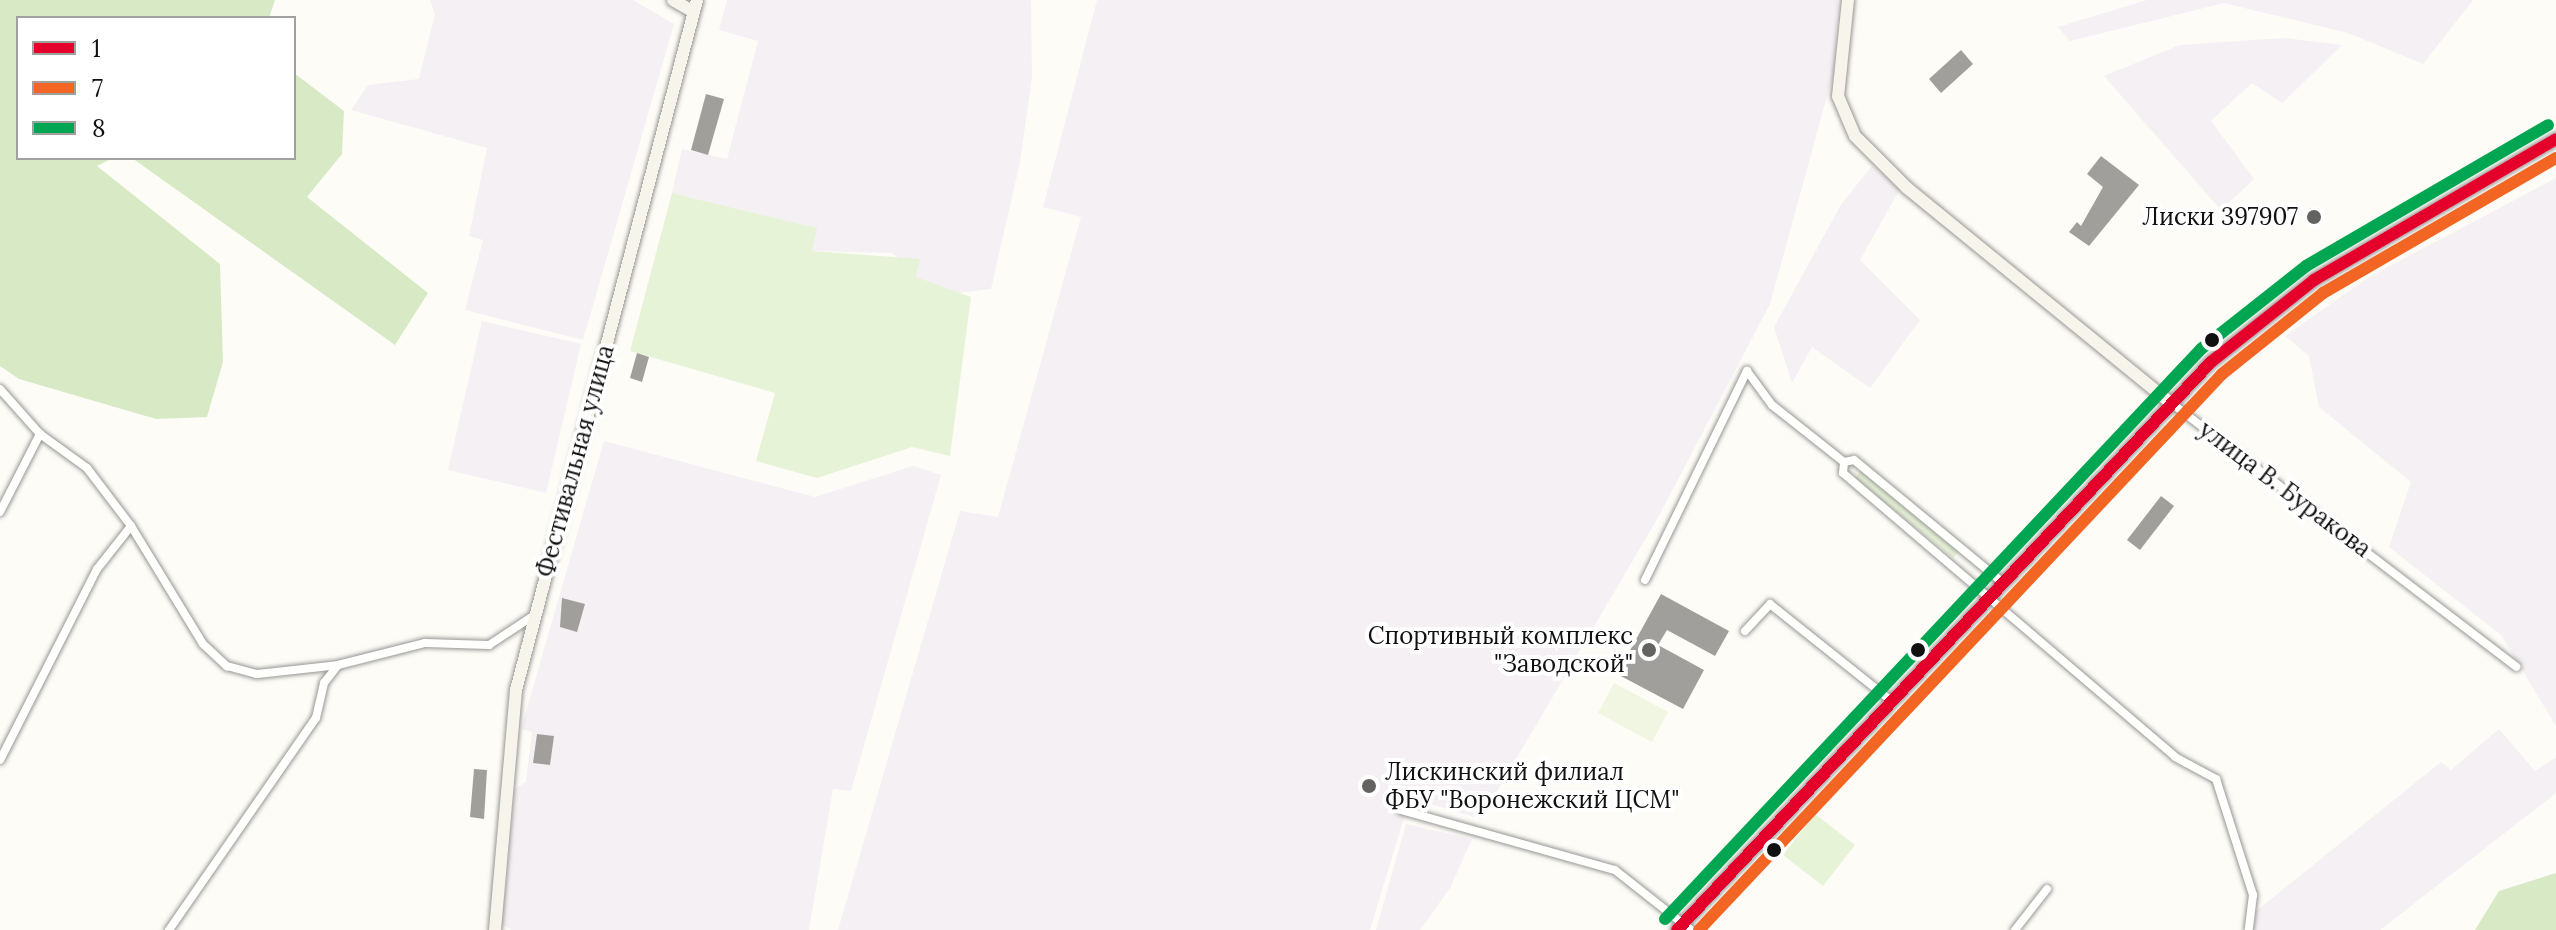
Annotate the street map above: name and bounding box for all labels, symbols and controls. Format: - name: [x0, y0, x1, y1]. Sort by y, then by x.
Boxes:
- legend: [16, 16, 296, 160]
- text: 1: [92, 33, 101, 64]
- text: 7: [92, 73, 103, 104]
- text: 8: [92, 113, 106, 144]
- place label: Лиски 397907: [2142, 203, 2298, 231]
- marker: Лиски 397907: [2305, 208, 2323, 226]
- unlabelled marker: [2204, 332, 2220, 348]
- street label: Фестивальная улица: [530, 342, 620, 580]
- street label: улица В. Буракова: [2193, 415, 2377, 563]
- place label: Спортивный комплекс "Заводской": [1368, 622, 1633, 678]
- marker: Спортивный комплекс "Заводской": [1640, 641, 1658, 659]
- unlabelled marker: [1910, 642, 1926, 658]
- place label: Лискинский филиал ФБУ "Воронежский ЦСМ": [1385, 758, 1680, 814]
- marker: Лискинский филиал ФБУ "Воронежский ЦСМ": [1360, 777, 1378, 795]
- unlabelled marker: [1766, 842, 1782, 858]

